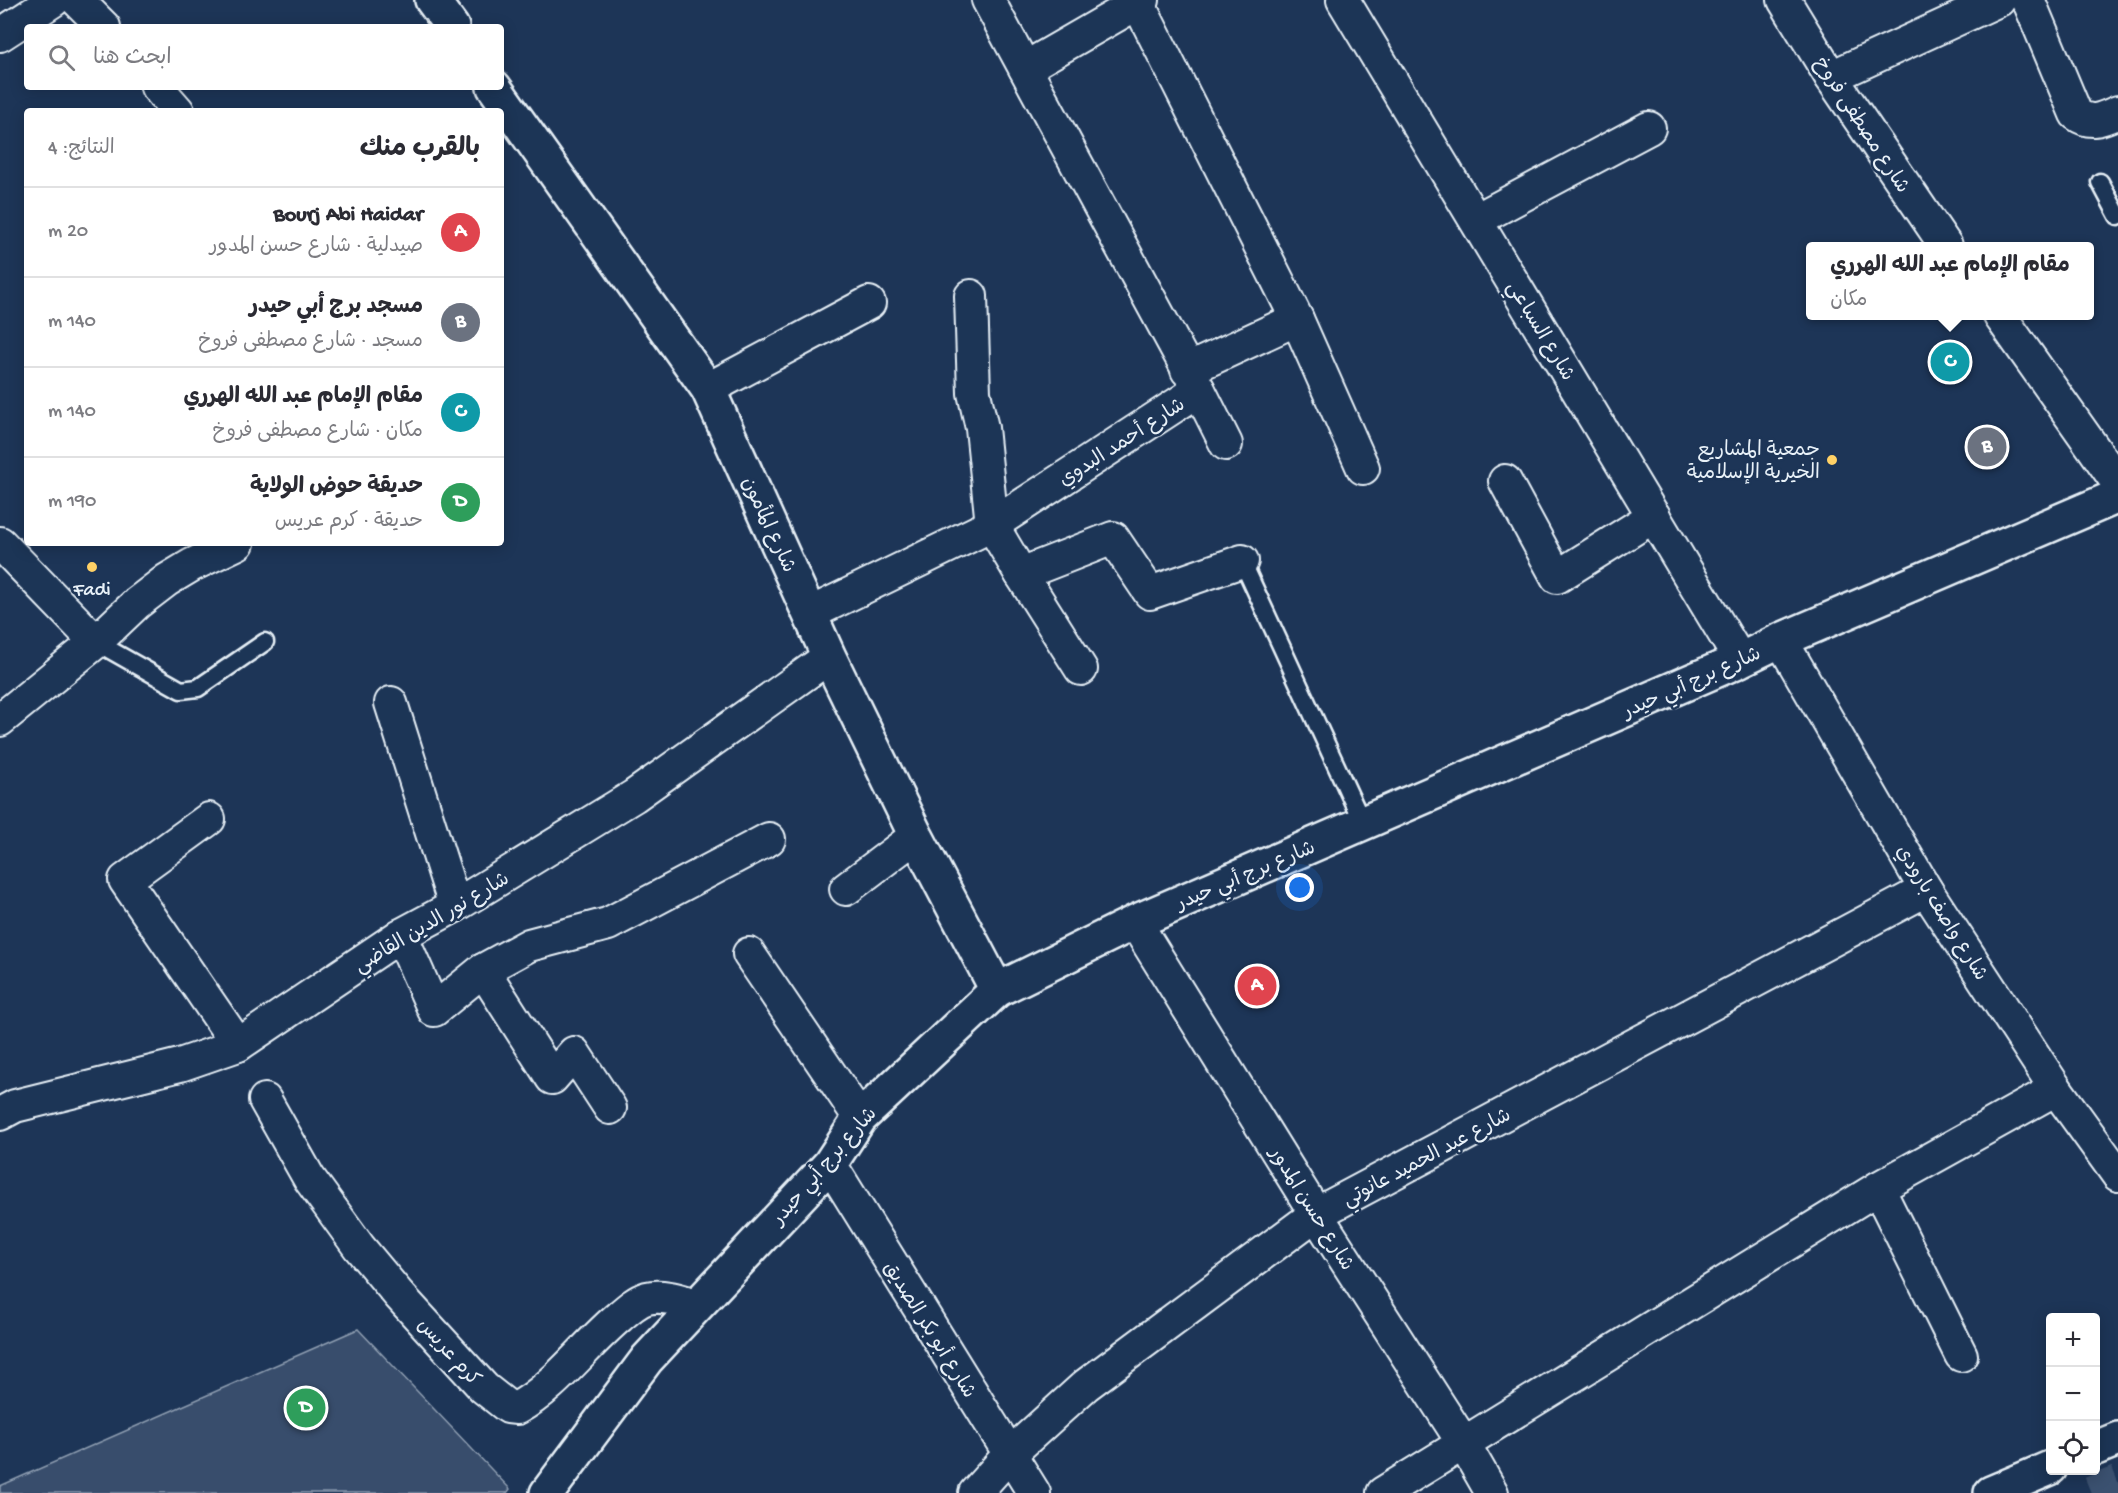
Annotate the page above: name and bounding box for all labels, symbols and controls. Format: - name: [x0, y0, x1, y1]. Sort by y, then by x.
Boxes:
- search box: [24, 24, 504, 90]
- icon: search: [45, 41, 78, 74]
- text: ابحث هنا: [93, 46, 172, 72]
- street label: شارع مصطفى فروخ: [1807, 53, 1913, 198]
- text: بالقرب منك: [360, 135, 480, 166]
- text: النتائج: 4: [48, 138, 115, 161]
- text: Bourj Abi Haidar: [274, 203, 423, 229]
- text: 20 m: [48, 221, 88, 244]
- text: A: [455, 221, 466, 244]
- text: صيدلية · شارع حسن المدور: [210, 236, 423, 259]
- popup: [1806, 242, 2094, 320]
- text: مقام الإمام عبد الله الهرري: [1830, 254, 2070, 280]
- street label: شارع السباعي: [1498, 277, 1579, 387]
- text: مكان: [1830, 290, 1867, 313]
- text: مسجد برج أبي حيدر: [249, 295, 423, 321]
- text: 140 m: [48, 311, 96, 334]
- text: B: [455, 311, 466, 334]
- text: مسجد · شارع مصطفى فروخ: [198, 331, 423, 354]
- pin: C: [1930, 340, 1970, 385]
- text: مقام الإمام عبد الله الهرري: [183, 385, 423, 411]
- street label: شارع أحمد البدوي: [1054, 392, 1190, 493]
- text: 140 m: [48, 401, 96, 424]
- text: C: [455, 401, 466, 424]
- text: مكان · شارع مصطفى فروخ: [212, 421, 423, 444]
- pin: B: [1968, 424, 2006, 470]
- place label: جمعية المشاريع الخيرية الإسلامية: [1687, 439, 1820, 486]
- marker: جمعية المشاريع الخيرية الإسلامية: [1825, 453, 1839, 467]
- street label: شارع المأمون: [735, 473, 802, 577]
- text: حديقة حوض الولاية: [250, 475, 423, 501]
- text: 190 m: [48, 491, 96, 514]
- text: D: [454, 491, 467, 514]
- text: حديقة · كرم عريس: [275, 511, 423, 534]
- marker: Fadi: [85, 560, 99, 574]
- place label: Fadi: [72, 580, 111, 603]
- street label: شارع برج أبي حيدر: [1617, 641, 1766, 729]
- street label: شارع برج أبي حيدر: [1170, 835, 1320, 920]
- street label: شارع واصف بارودي: [1889, 841, 1992, 986]
- street label: شارع نور الدين القاضي: [351, 868, 516, 982]
- your location: [1285, 873, 1314, 902]
- pin: A: [1238, 964, 1276, 1008]
- street label: شارع برج أبي حيدر: [765, 1102, 885, 1234]
- street label: شارع عبد الحميد عانوتي: [1339, 1104, 1517, 1216]
- street label: شارع حسن المدور: [1262, 1142, 1358, 1276]
- street label: شارع أبو بكر الصديق: [877, 1257, 982, 1403]
- map controls: [2046, 1313, 2100, 1475]
- button: +: [2046, 1313, 2100, 1367]
- street label: كرم عريس: [410, 1314, 485, 1393]
- button: −: [2046, 1367, 2100, 1421]
- pin: D: [286, 1386, 326, 1430]
- button: locate: [2046, 1421, 2100, 1475]

